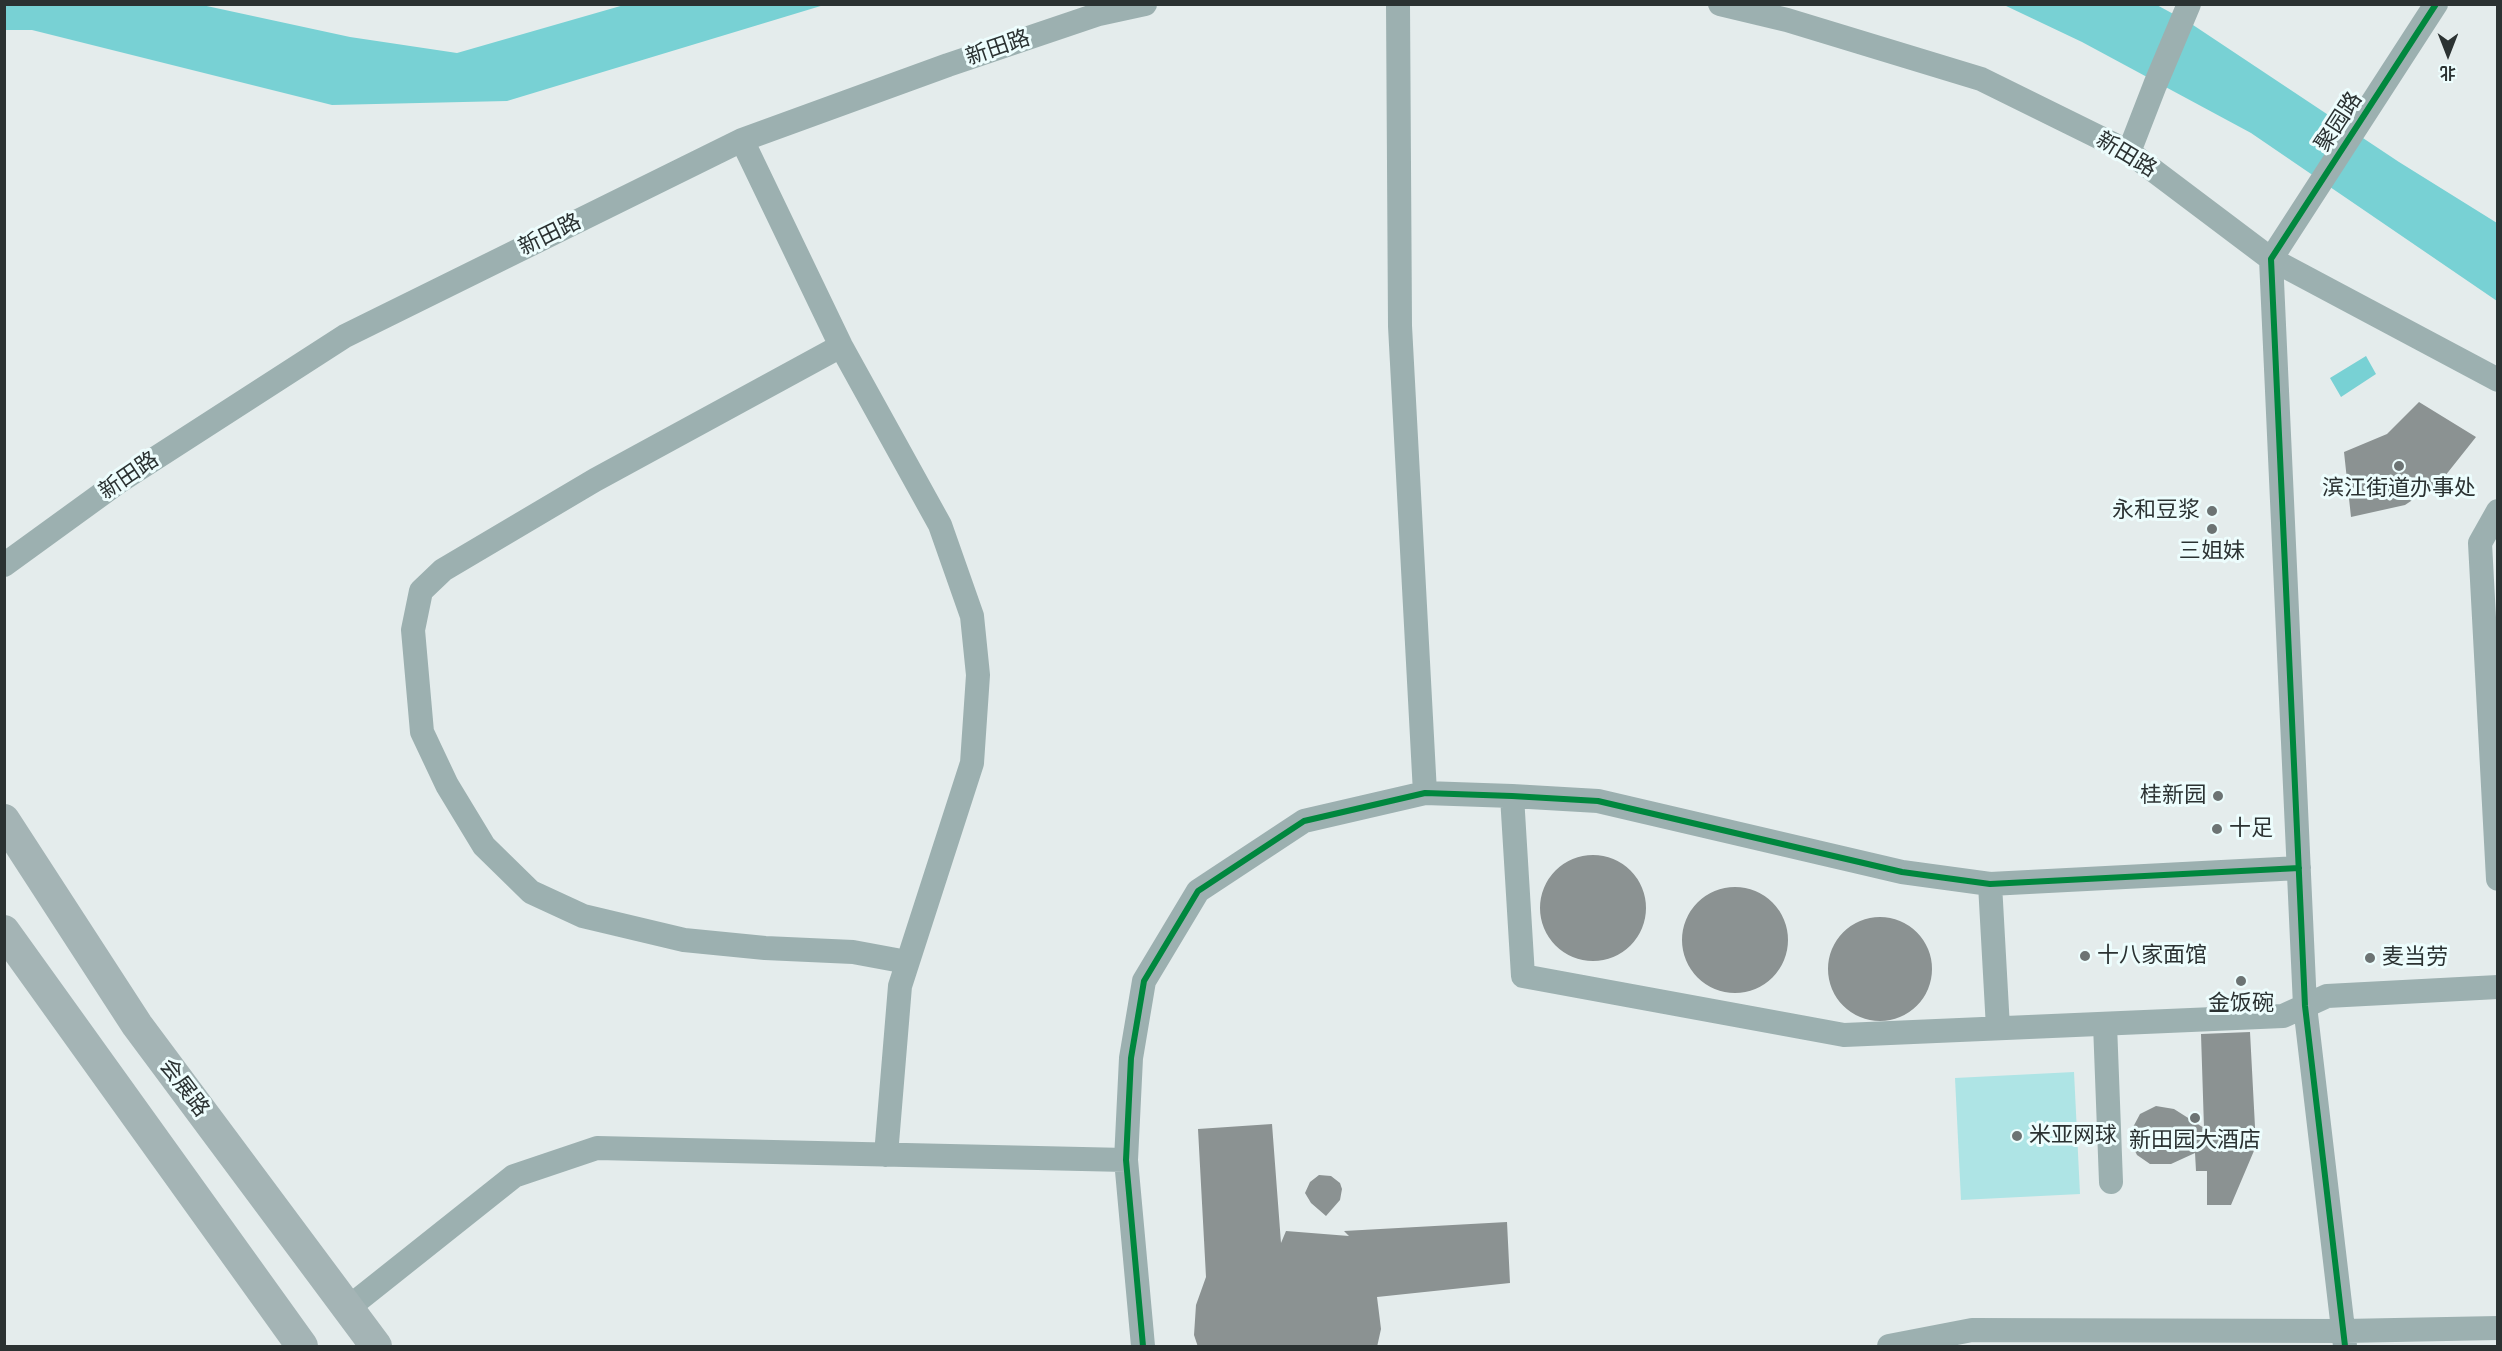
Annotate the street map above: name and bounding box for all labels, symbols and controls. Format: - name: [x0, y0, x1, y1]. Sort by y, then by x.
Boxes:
- north arrow: [2418, 24, 2478, 84]
- street label: 新田路: [963, 25, 1033, 71]
- text: 北: [2440, 63, 2456, 82]
- street label: 聚园路: [2310, 87, 2368, 157]
- street label: 新田路: [2091, 127, 2161, 183]
- street label: 新田路: [515, 209, 585, 261]
- street label: 新田路: [94, 447, 164, 505]
- marker: 滨江街道办事处: [2392, 459, 2406, 473]
- place label: 滨江街道办事处: [2322, 476, 2476, 502]
- place label: 永和豆浆: [2112, 498, 2200, 524]
- marker: 永和豆浆: [2205, 504, 2219, 518]
- marker: 三姐妹: [2205, 522, 2219, 536]
- place label: 三姐妹: [2179, 539, 2245, 565]
- place label: 桂新园: [2140, 783, 2206, 809]
- marker: 桂新园: [2211, 789, 2225, 803]
- place label: 十足: [2229, 816, 2273, 842]
- marker: 十足: [2210, 822, 2224, 836]
- place label: 十八家面馆: [2097, 943, 2207, 969]
- place label: 麦当劳: [2382, 945, 2448, 971]
- marker: 十八家面馆: [2078, 949, 2092, 963]
- marker: 麦当劳: [2363, 951, 2377, 965]
- marker: 金饭碗: [2234, 974, 2248, 988]
- place label: 金饭碗: [2208, 991, 2274, 1017]
- street label: 会展路: [154, 1054, 214, 1122]
- marker: 新田园大酒店: [2188, 1111, 2202, 1125]
- place label: 米亚网球: [2029, 1123, 2117, 1149]
- place label: 新田园大酒店: [2129, 1128, 2261, 1154]
- marker: 米亚网球: [2010, 1129, 2024, 1143]

